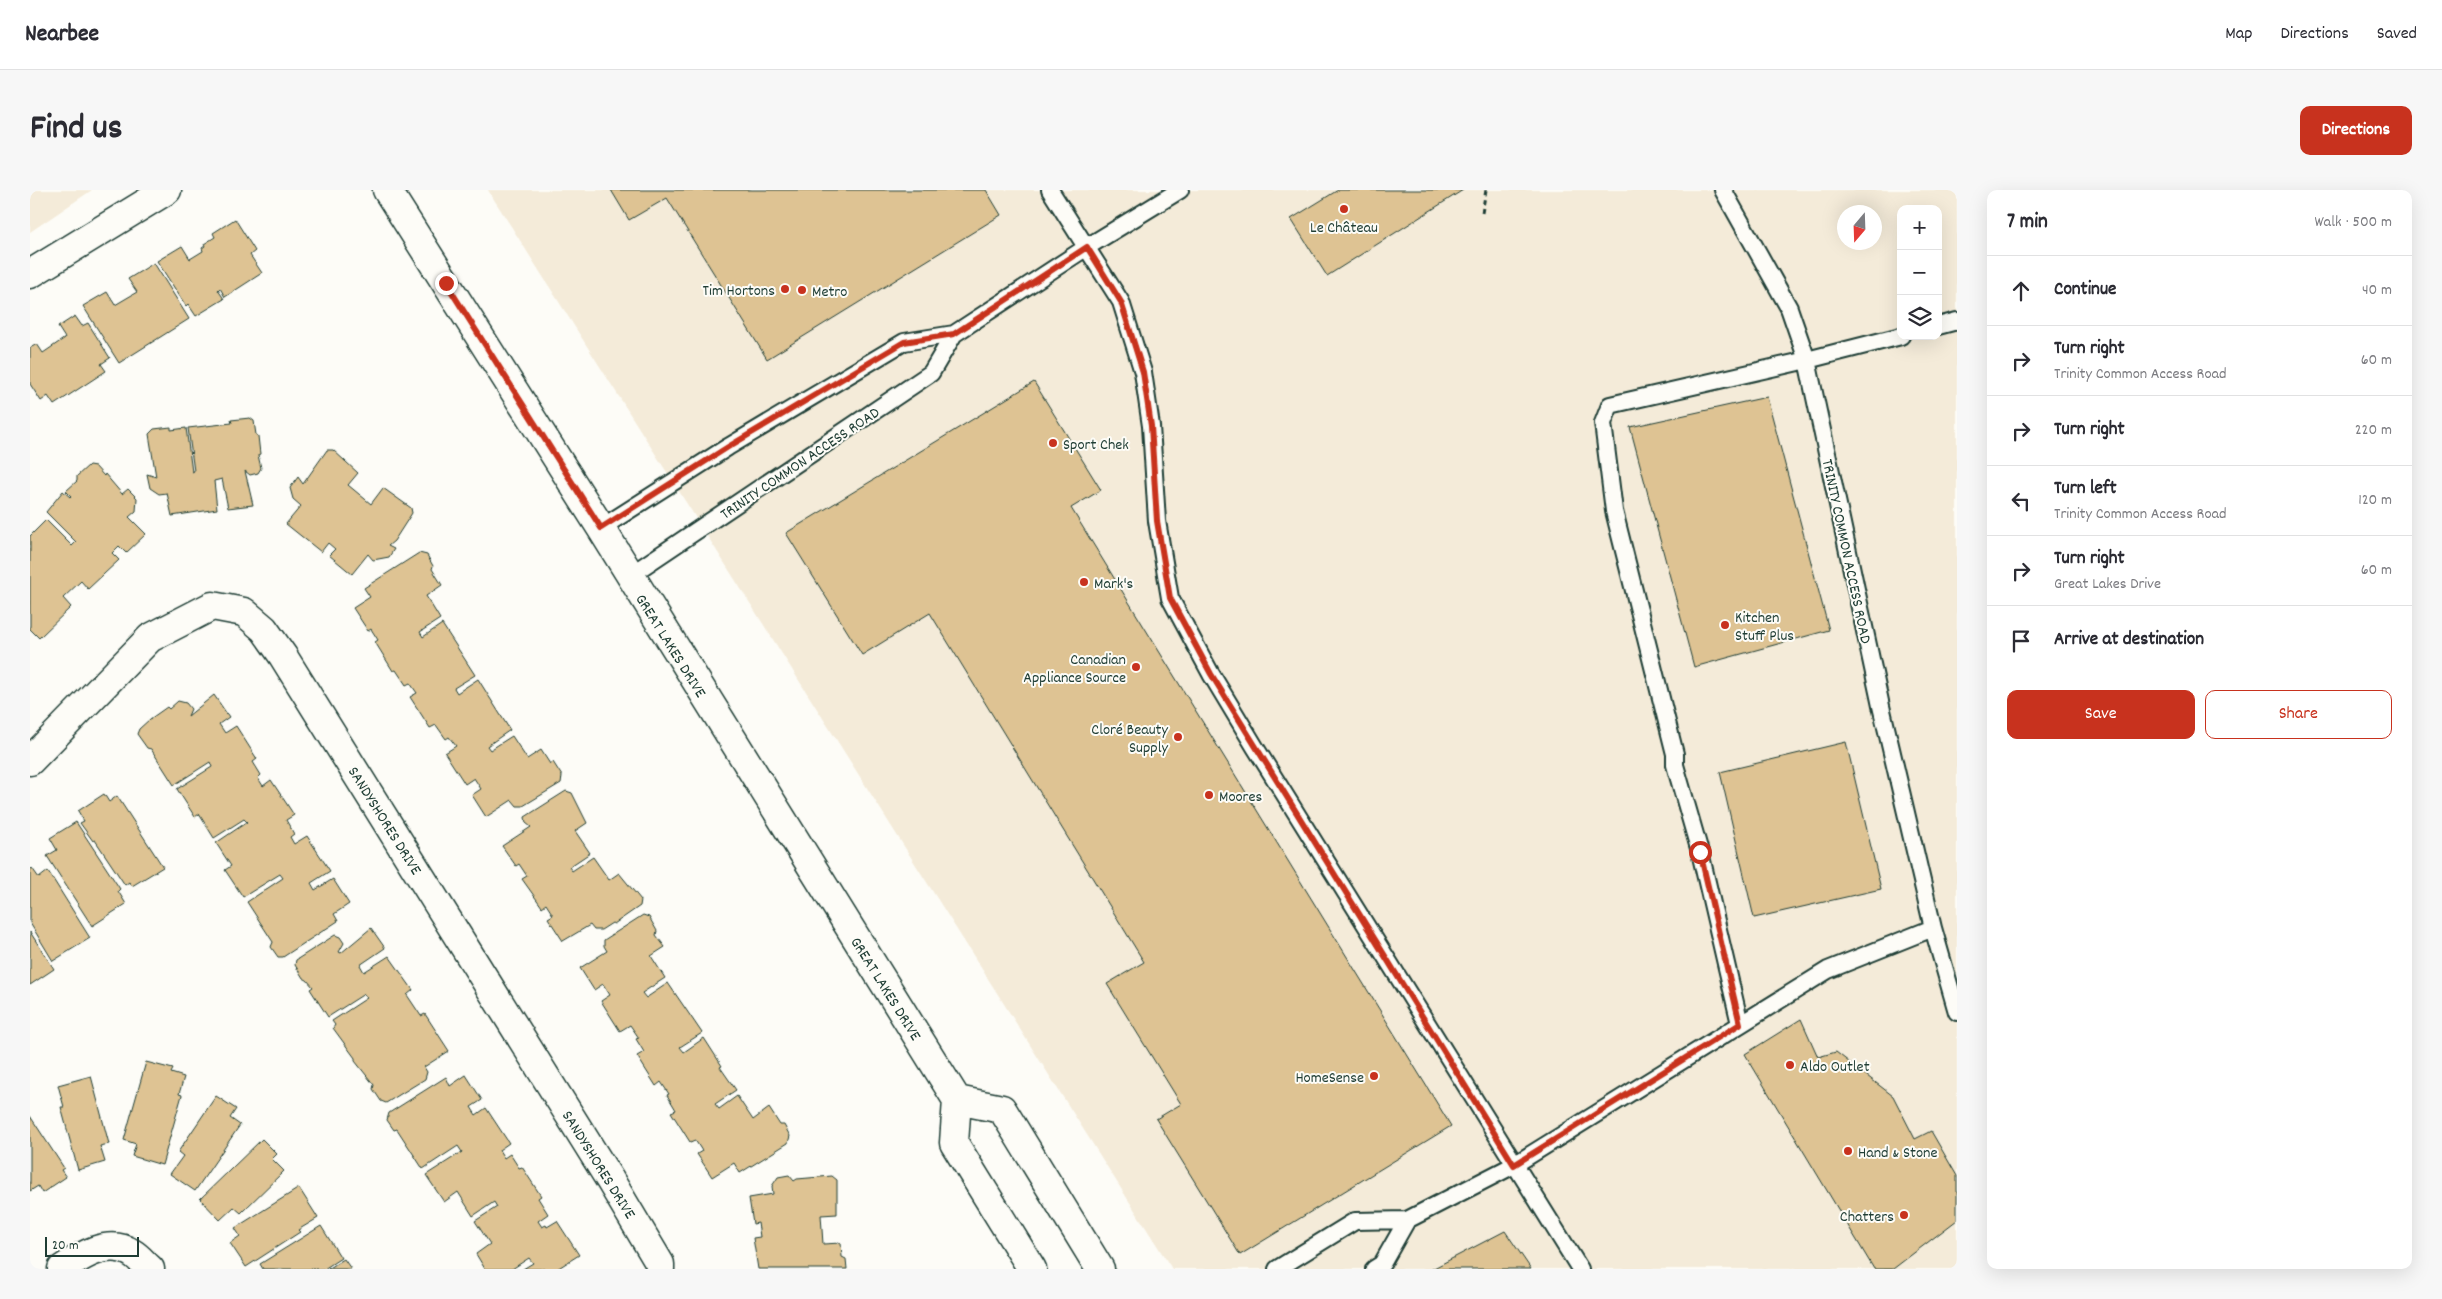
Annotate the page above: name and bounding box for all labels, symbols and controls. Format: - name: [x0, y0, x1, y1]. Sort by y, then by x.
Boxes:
- text: Nearbee: [25, 18, 99, 52]
- text: Map: [2225, 22, 2252, 47]
- text: Directions: [2280, 22, 2349, 47]
- text: Saved: [2377, 22, 2417, 47]
- text: Find us: [30, 105, 122, 155]
- button: Directions: [2300, 106, 2412, 155]
- marker: Le Château: [1338, 203, 1350, 215]
- north arrow: [1837, 205, 1882, 250]
- map controls: [1897, 205, 1942, 340]
- button: +: [1897, 205, 1942, 250]
- text: 7 min: [2007, 208, 2048, 238]
- text: Walk · 500 m: [2314, 211, 2392, 234]
- place label: Le Château: [1310, 217, 1378, 240]
- button: −: [1897, 250, 1942, 295]
- route end: [435, 272, 458, 295]
- icon: ahead: [2007, 277, 2035, 305]
- text: Continue: [2054, 277, 2116, 304]
- text: 40 m: [2362, 279, 2392, 302]
- place label: Tim Hortons: [703, 280, 775, 303]
- place label: Metro: [812, 281, 847, 304]
- marker: Tim Hortons: [779, 283, 791, 295]
- marker: Metro: [796, 284, 808, 296]
- button: layers: [1897, 295, 1942, 340]
- text: Turn right: [2054, 336, 2125, 363]
- icon: right: [2007, 347, 2035, 375]
- text: 60 m: [2361, 349, 2392, 372]
- text: Trinity Common Access Road: [2054, 363, 2227, 386]
- street label: TRINITY COMMON ACCESS ROAD: [716, 402, 885, 526]
- icon: right: [2007, 417, 2035, 445]
- text: Turn right: [2054, 417, 2125, 444]
- text: 220 m: [2355, 419, 2392, 442]
- place label: Sport Chek: [1063, 434, 1129, 457]
- marker: Sport Chek: [1047, 437, 1059, 449]
- street label: TRINITY COMMON ACCESS ROAD: [1815, 457, 1876, 646]
- text: Turn left: [2054, 476, 2117, 503]
- icon: left: [2007, 487, 2035, 515]
- text: 120 m: [2358, 489, 2392, 512]
- text: Trinity Common Access Road: [2054, 503, 2227, 526]
- text: Turn right: [2054, 546, 2125, 573]
- icon: right: [2007, 557, 2035, 585]
- text: 60 m: [2361, 559, 2392, 582]
- place label: Mark's: [1094, 573, 1134, 596]
- text: Great Lakes Drive: [2054, 573, 2161, 596]
- marker: Mark's: [1078, 576, 1090, 588]
- street label: GREAT LAKES DRIVE: [629, 590, 711, 703]
- place label: Kitchen Stuff Plus: [1735, 607, 1794, 648]
- marker: Kitchen Stuff Plus: [1719, 619, 1731, 631]
- icon: arrive: [2007, 627, 2035, 655]
- text: Arrive at destination: [2054, 627, 2204, 654]
- place label: Canadian Appliance Source: [1023, 649, 1126, 690]
- marker: Canadian Appliance Source: [1130, 661, 1142, 673]
- button: Save: [2007, 690, 2195, 739]
- button: Share: [2205, 690, 2392, 739]
- place label: Cloré Beauty Supply: [1091, 719, 1169, 760]
- marker: Cloré Beauty Supply: [1172, 731, 1184, 743]
- street label: SANDYSHORES DRIVE: [341, 763, 427, 881]
- place label: Moores: [1219, 786, 1263, 809]
- marker: Moores: [1203, 789, 1215, 801]
- route start: [1689, 841, 1712, 864]
- street label: GREAT LAKES DRIVE: [844, 933, 926, 1046]
- place label: Aldo Outlet: [1800, 1056, 1870, 1079]
- marker: Aldo Outlet: [1784, 1059, 1796, 1071]
- place label: HomeSense: [1295, 1067, 1364, 1090]
- marker: HomeSense: [1368, 1070, 1380, 1082]
- street label: SANDYSHORES DRIVE: [555, 1107, 641, 1225]
- place label: Hand & Stone: [1858, 1142, 1937, 1165]
- marker: Hand & Stone: [1842, 1145, 1854, 1157]
- place label: Chatters: [1840, 1206, 1894, 1229]
- marker: Chatters: [1898, 1209, 1910, 1221]
- scale bar: [45, 1234, 139, 1257]
- text: 20 m: [52, 1236, 79, 1256]

